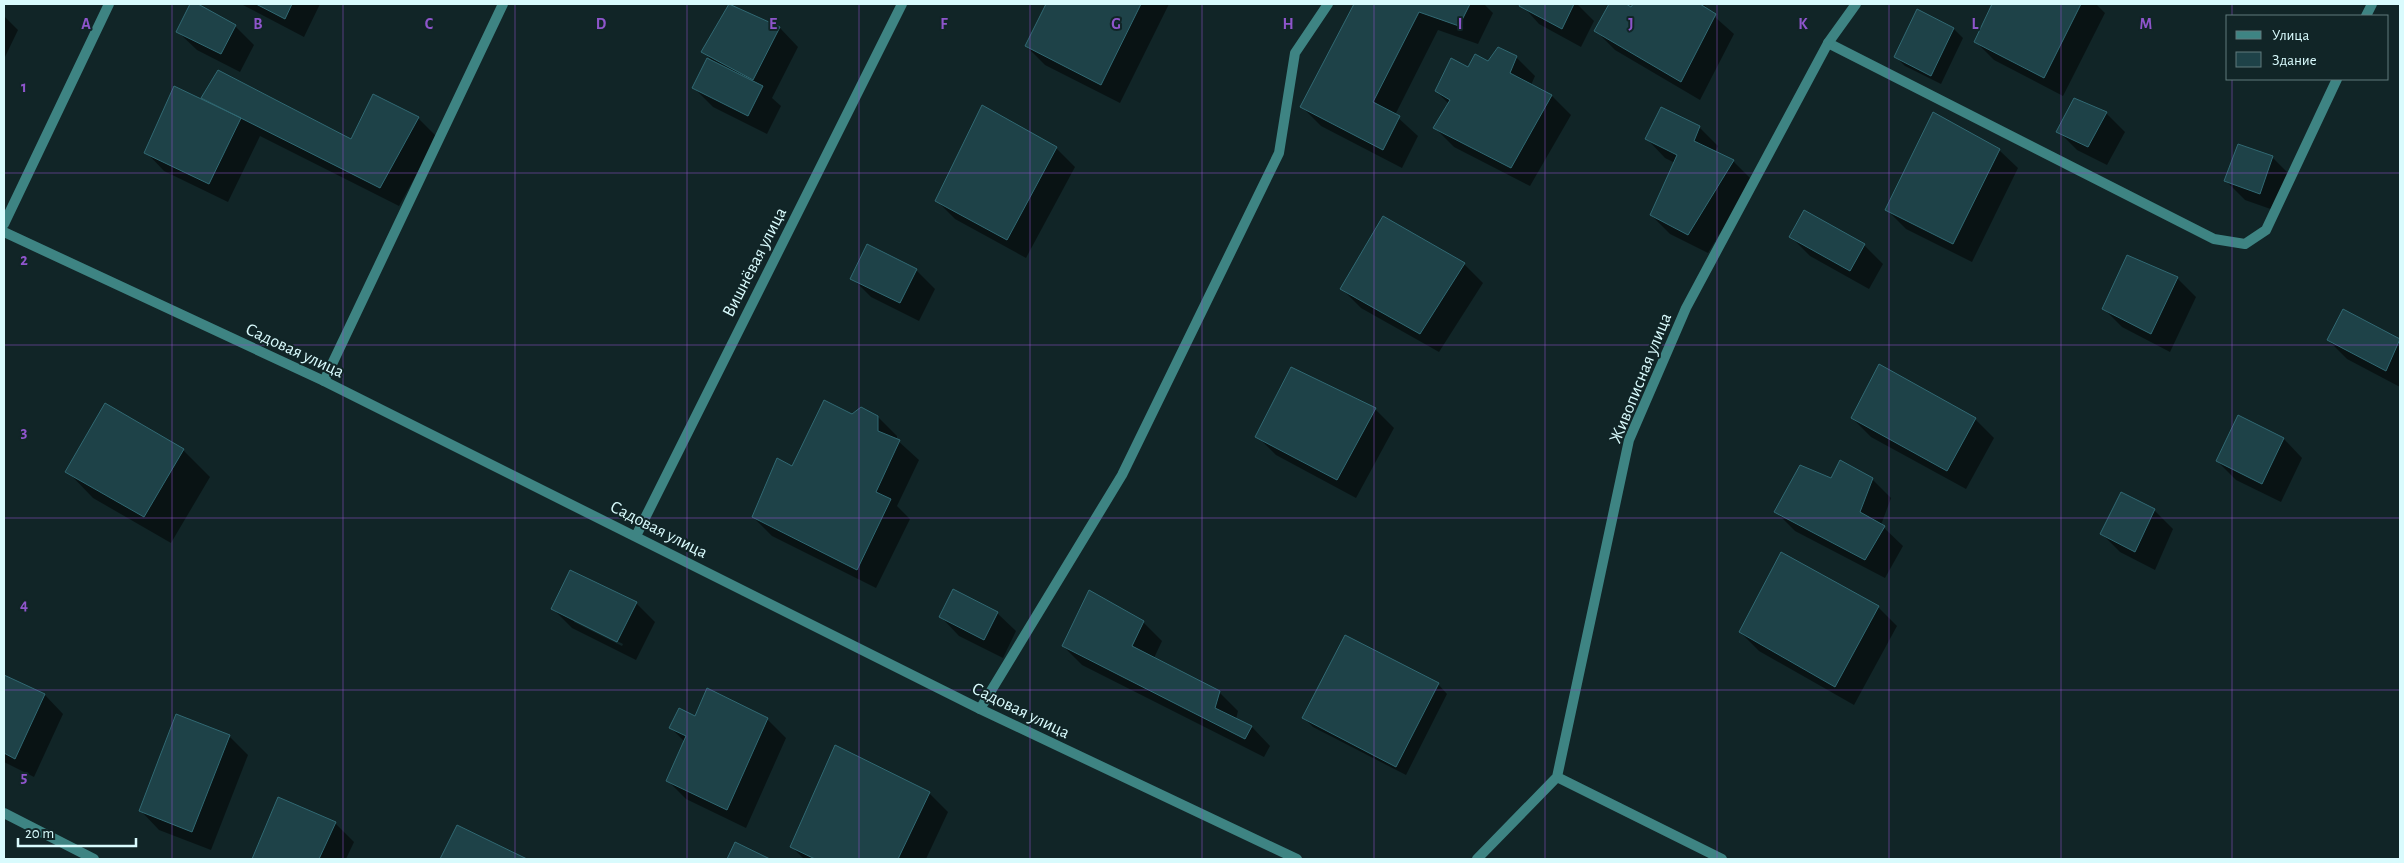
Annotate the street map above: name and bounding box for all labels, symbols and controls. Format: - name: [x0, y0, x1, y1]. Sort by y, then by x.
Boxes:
- legend: [2226, 15, 2389, 80]
- text: A: [81, 16, 91, 32]
- text: B: [253, 16, 263, 32]
- text: C: [425, 16, 434, 32]
- text: D: [596, 16, 607, 32]
- text: E: [769, 16, 777, 32]
- text: F: [940, 16, 948, 32]
- text: G: [1111, 16, 1121, 32]
- text: H: [1282, 16, 1294, 32]
- text: I: [1458, 16, 1462, 32]
- text: J: [1628, 16, 1634, 32]
- text: K: [1798, 16, 1808, 32]
- text: L: [1972, 16, 1979, 32]
- text: M: [2140, 16, 2152, 32]
- text: Улица: [2272, 28, 2309, 43]
- text: Здание: [2272, 53, 2317, 68]
- text: 1: [21, 79, 27, 95]
- street label: Вишнёвая улица: [720, 205, 790, 320]
- text: 2: [20, 252, 28, 268]
- street label: Живописная улица: [1607, 311, 1675, 446]
- street label: Садовая улица: [242, 320, 347, 382]
- text: 3: [21, 424, 28, 440]
- street label: Садовая улица: [607, 498, 710, 562]
- text: 4: [20, 597, 28, 613]
- street label: Садовая улица: [969, 679, 1072, 742]
- text: 5: [21, 769, 28, 785]
- scale bar: [18, 816, 135, 848]
- text: 20 m: [25, 826, 54, 841]

